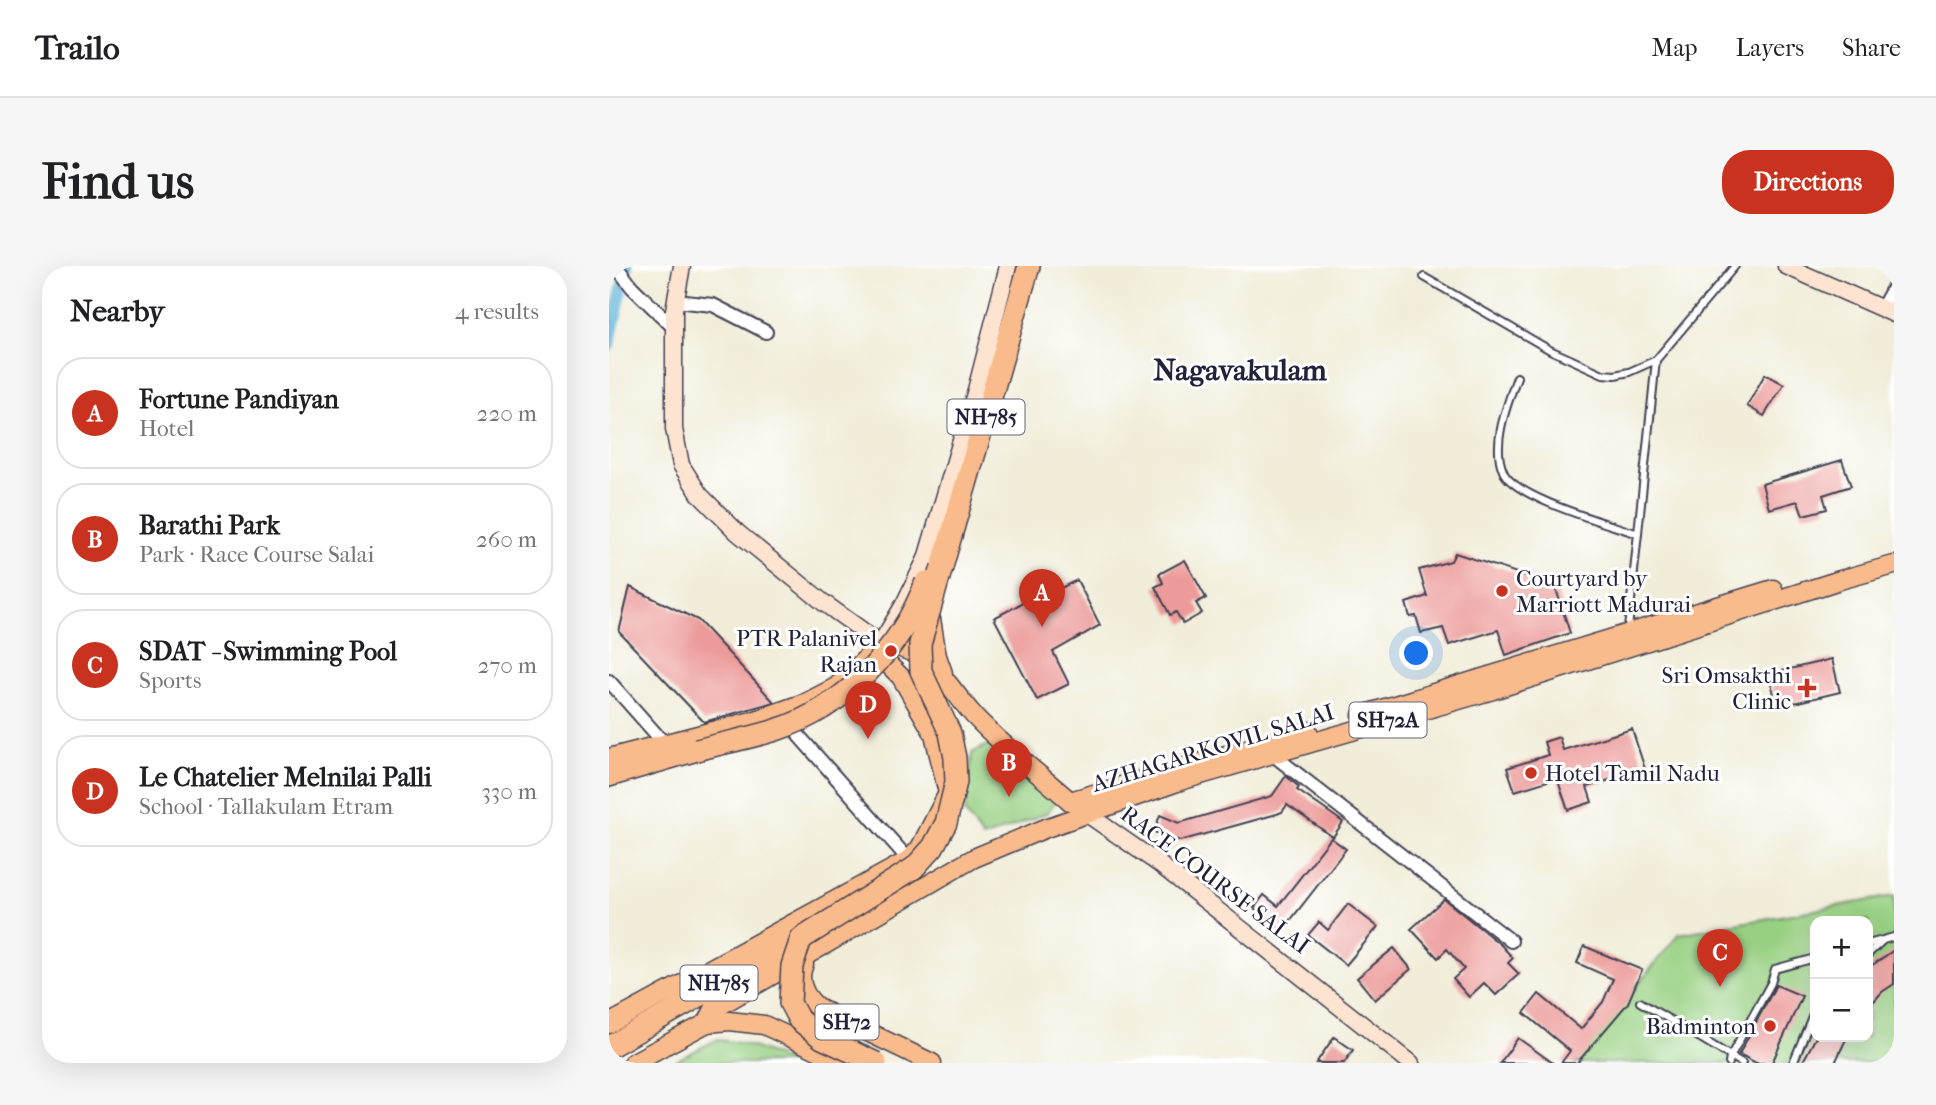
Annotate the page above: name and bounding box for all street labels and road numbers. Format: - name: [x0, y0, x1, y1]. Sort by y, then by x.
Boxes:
- road number: NH785: [947, 400, 1025, 434]
- street label: AZHAGARKOVIL SALAI: [1088, 698, 1337, 798]
- road number: SH72A: [1349, 702, 1427, 738]
- street label: RACE COURSE SALAI: [1115, 800, 1315, 960]
- road number: NH785: [681, 966, 757, 1000]
- road number: SH72: [815, 1004, 879, 1040]

